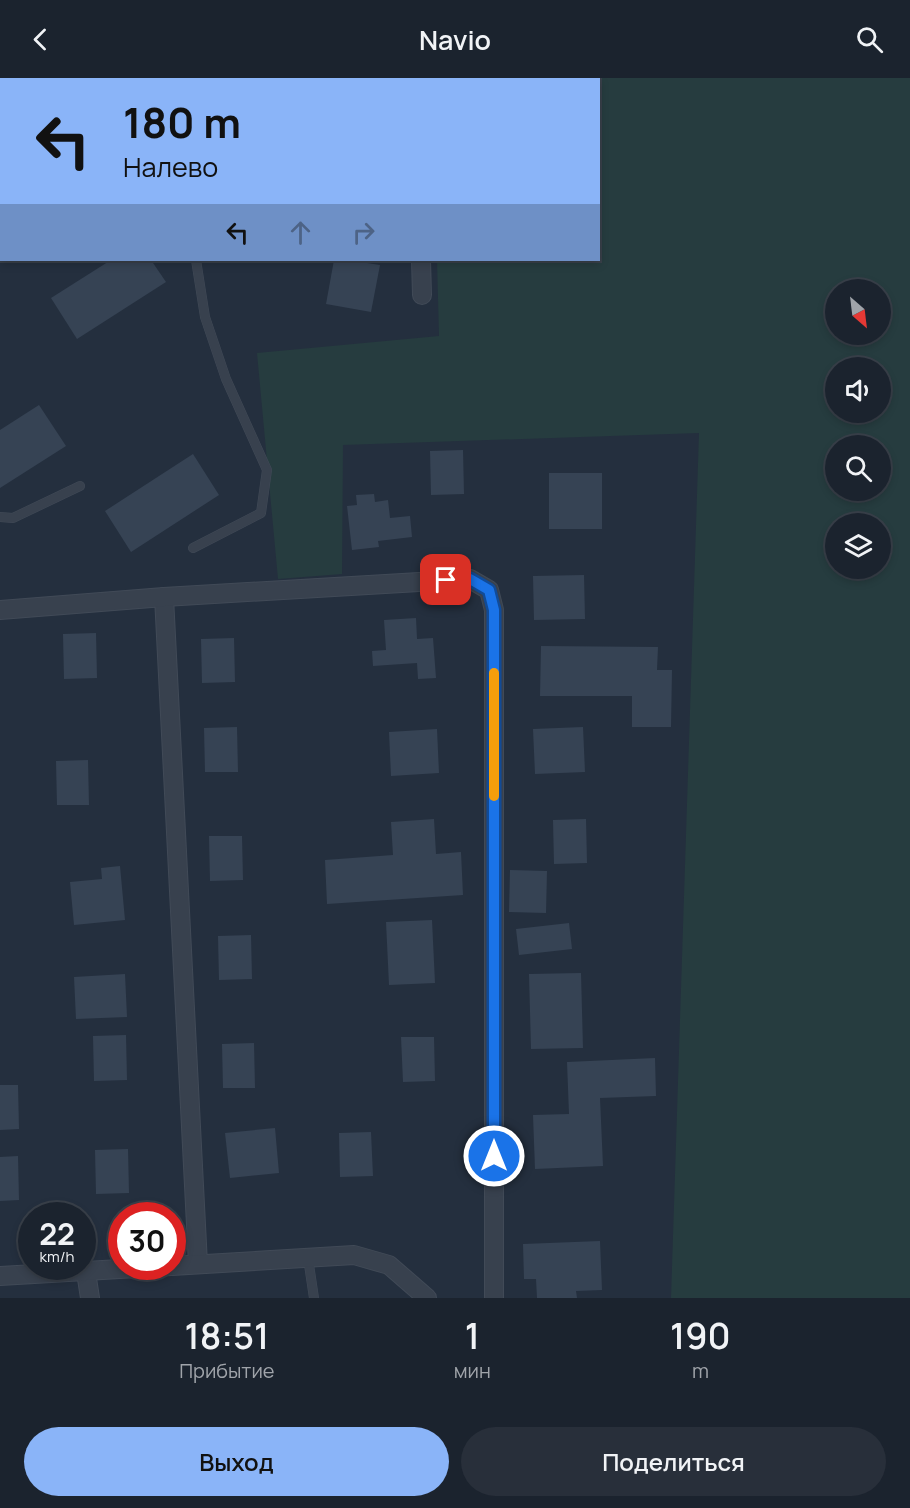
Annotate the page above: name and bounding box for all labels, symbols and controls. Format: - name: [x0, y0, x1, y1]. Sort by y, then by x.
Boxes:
- text: Navio: [419, 21, 491, 58]
- icon: back: [24, 23, 57, 56]
- icon: search: [853, 23, 886, 56]
- text: 180 m: [123, 93, 241, 151]
- icon: left: [24, 102, 102, 180]
- text: Налево: [123, 148, 218, 185]
- icon: left: [221, 216, 254, 249]
- icon: ahead: [284, 216, 317, 249]
- icon: right: [347, 216, 380, 249]
- north arrow: [825, 279, 891, 345]
- map controls: [825, 279, 891, 579]
- button: sound: [825, 357, 891, 423]
- button: search: [825, 435, 891, 501]
- button: layers: [825, 513, 891, 579]
- pin: [420, 554, 471, 605]
- icon: arrive: [429, 563, 462, 596]
- position arrow: [462, 1124, 526, 1188]
- speed limit sign: 30: [108, 1202, 186, 1280]
- text: 22: [39, 1213, 75, 1254]
- text: km/h: [40, 1246, 74, 1267]
- text: 18:51: [184, 1311, 269, 1360]
- text: 1: [465, 1311, 480, 1360]
- text: 190: [670, 1311, 731, 1360]
- text: Прибытие: [179, 1357, 275, 1384]
- text: мин: [454, 1357, 491, 1384]
- text: m: [692, 1357, 709, 1384]
- button: Выход: [24, 1427, 449, 1496]
- button: Поделиться: [461, 1427, 886, 1496]

